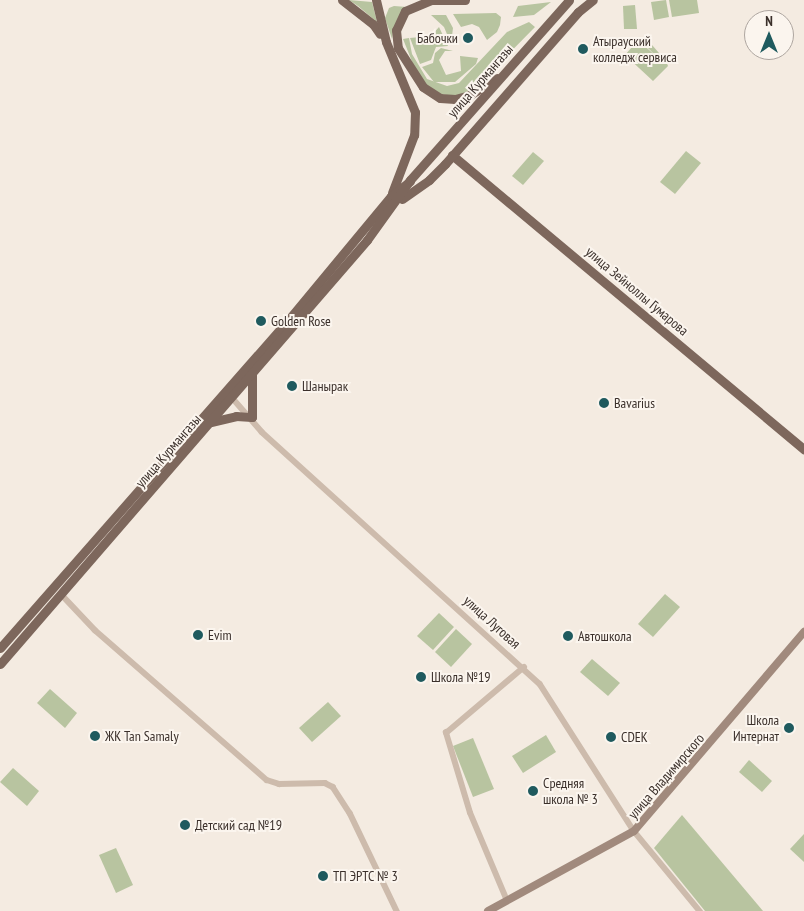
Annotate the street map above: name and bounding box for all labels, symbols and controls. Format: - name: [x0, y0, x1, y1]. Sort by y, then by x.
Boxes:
- north arrow: [744, 10, 794, 60]
- text: N: [765, 12, 773, 30]
- place label: Бабочки: [417, 30, 458, 46]
- marker: Бабочки: [462, 32, 474, 44]
- place label: Атырауский колледж сервиса: [593, 33, 677, 65]
- street label: улица Курмангазы: [444, 41, 516, 121]
- marker: Атырауский колледж сервиса: [577, 43, 589, 55]
- street label: улица Зейноллы Гумарова: [582, 243, 692, 339]
- place label: Golden Rose: [271, 313, 331, 329]
- marker: Golden Rose: [255, 315, 267, 327]
- place label: Шанырак: [302, 378, 348, 394]
- marker: Шанырак: [286, 380, 298, 392]
- place label: Bavarius: [614, 395, 655, 411]
- marker: Bavarius: [598, 397, 610, 409]
- street label: улица Курмангазы: [132, 411, 204, 491]
- street label: улица Луговая: [460, 592, 524, 652]
- place label: Evim: [208, 627, 232, 643]
- place label: Автошкола: [578, 628, 632, 644]
- marker: Evim: [192, 629, 204, 641]
- marker: Автошкола: [562, 630, 574, 642]
- place label: Школа №19: [431, 669, 491, 685]
- marker: Школа №19: [415, 671, 427, 683]
- place label: Школа Интернат: [733, 712, 779, 744]
- marker: Школа Интернат: [783, 722, 795, 734]
- place label: ЖК Tan Samaly: [105, 728, 179, 744]
- place label: CDEK: [621, 729, 648, 745]
- marker: ЖК Tan Samaly: [89, 730, 101, 742]
- street label: улица Владимирского: [624, 730, 708, 822]
- marker: CDEK: [605, 731, 617, 743]
- place label: Средняя школа № 3: [543, 775, 598, 808]
- marker: Средняя школа № 3: [527, 785, 539, 797]
- place label: Детский сад №19: [195, 817, 282, 833]
- marker: Детский сад №19: [179, 819, 191, 831]
- place label: ТП ЭРТС № 3: [333, 868, 398, 884]
- marker: ТП ЭРТС № 3: [317, 870, 329, 882]

